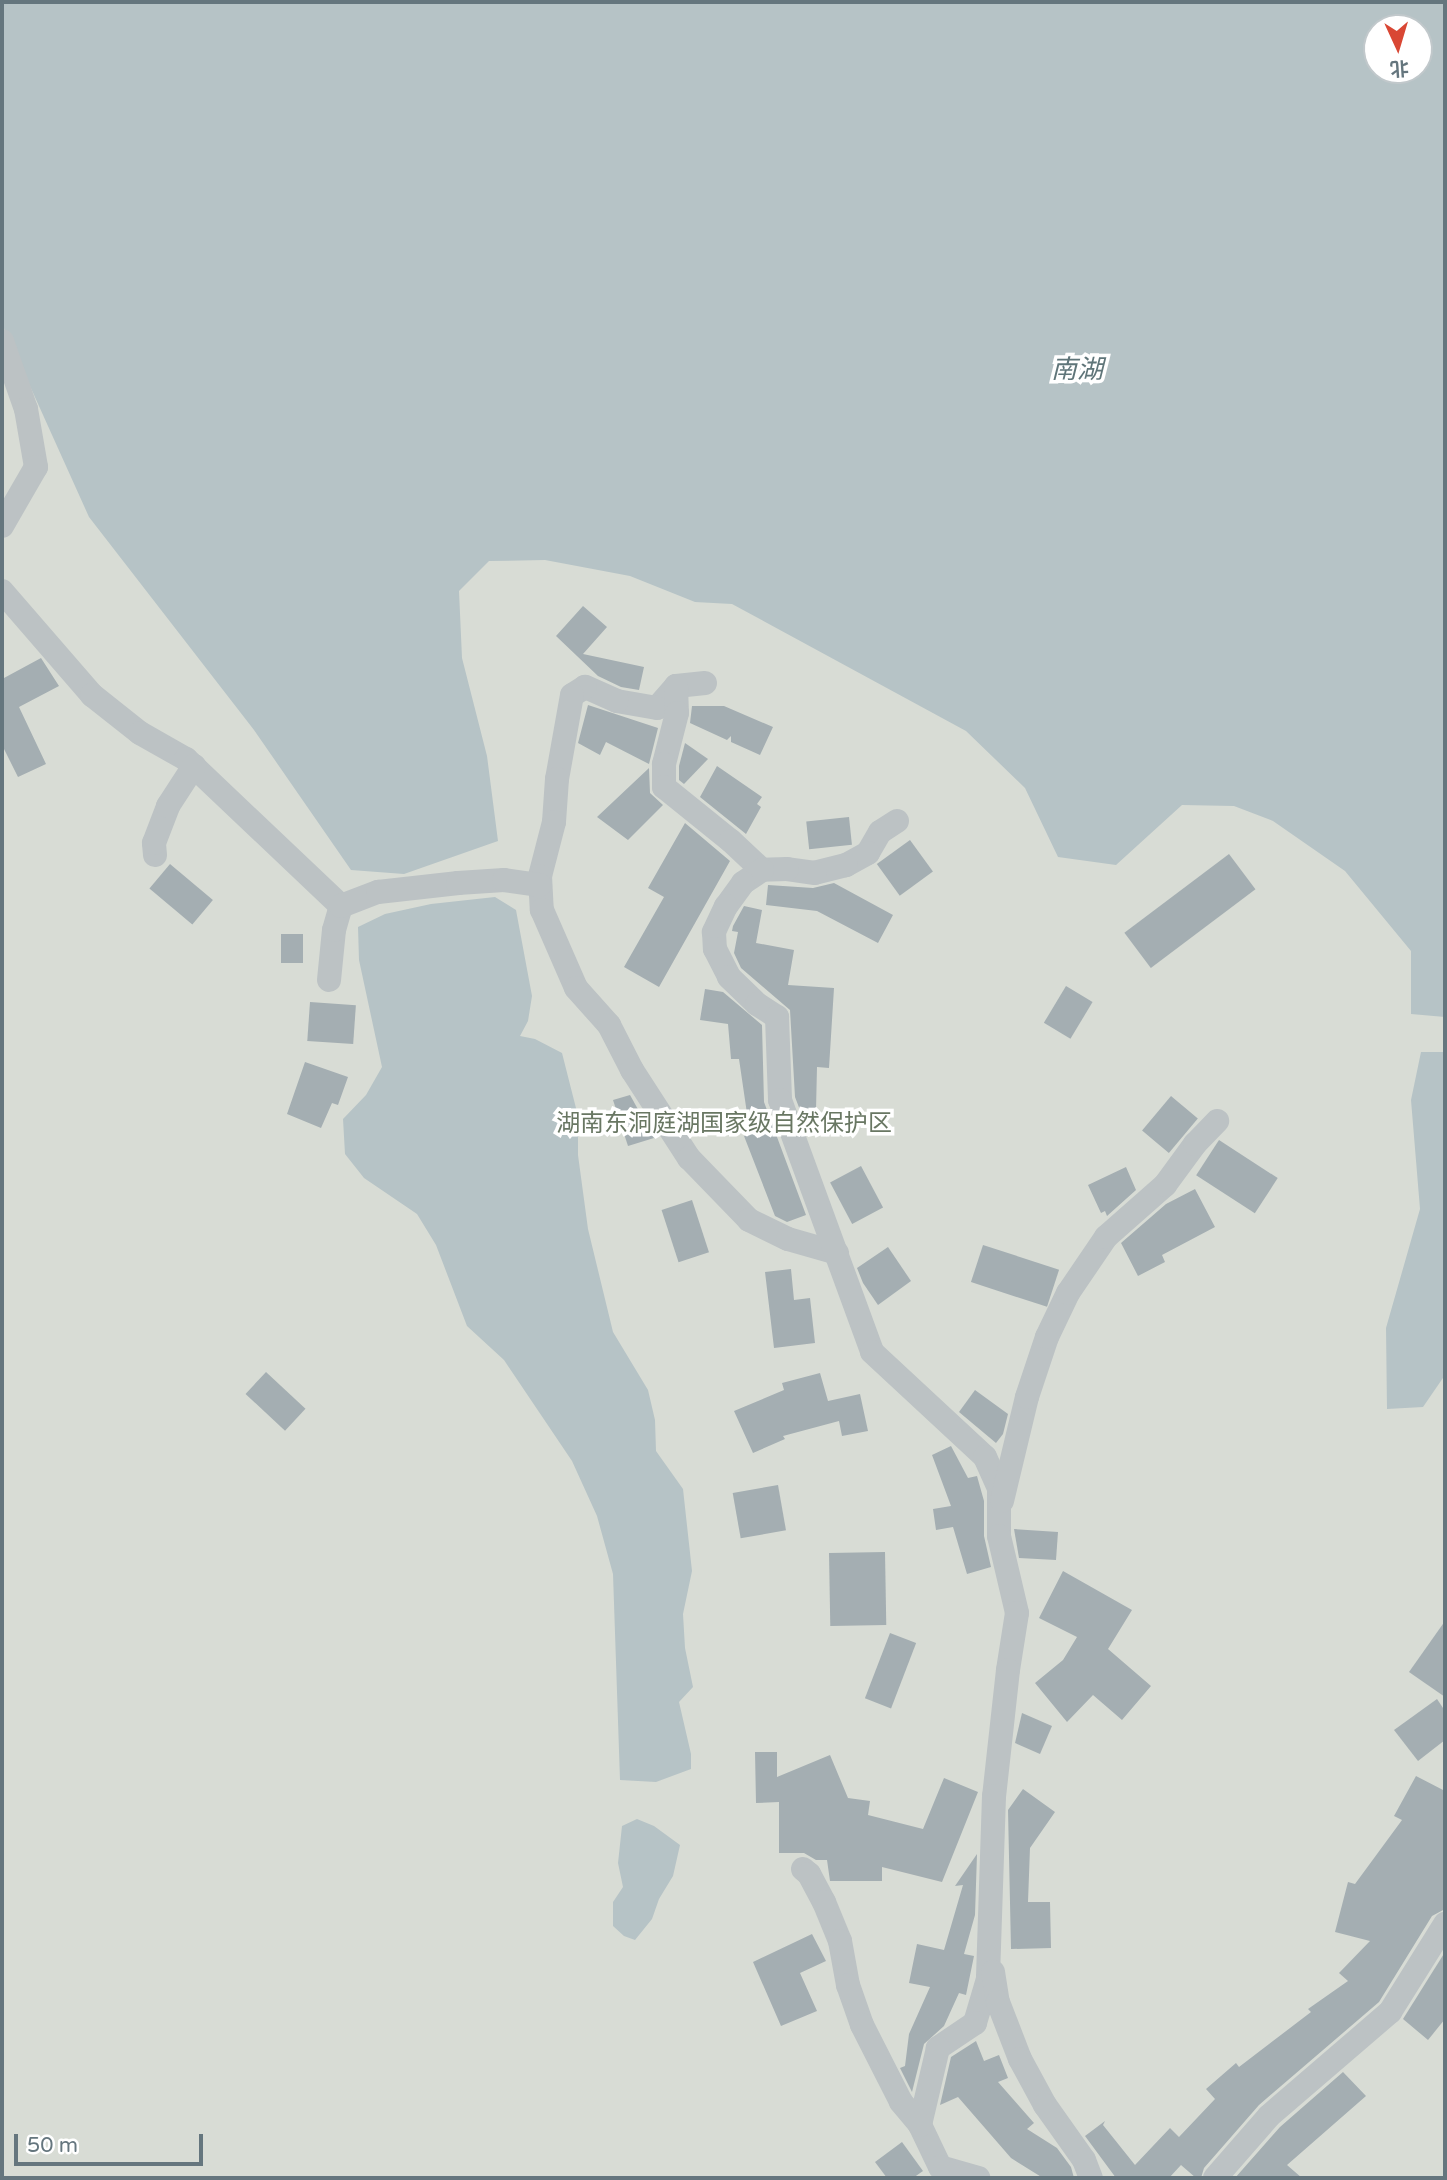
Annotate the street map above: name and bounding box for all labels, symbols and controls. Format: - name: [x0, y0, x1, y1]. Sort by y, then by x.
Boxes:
- north arrow: [1363, 14, 1433, 84]
- text: 北: [1389, 56, 1410, 80]
- water label: 南湖: [1051, 354, 1103, 386]
- park label: 湖南东洞庭湖国家级自然保护区: [556, 1110, 892, 1138]
- scale bar: [18, 2120, 206, 2164]
- text: 50 m: [27, 2133, 78, 2158]

